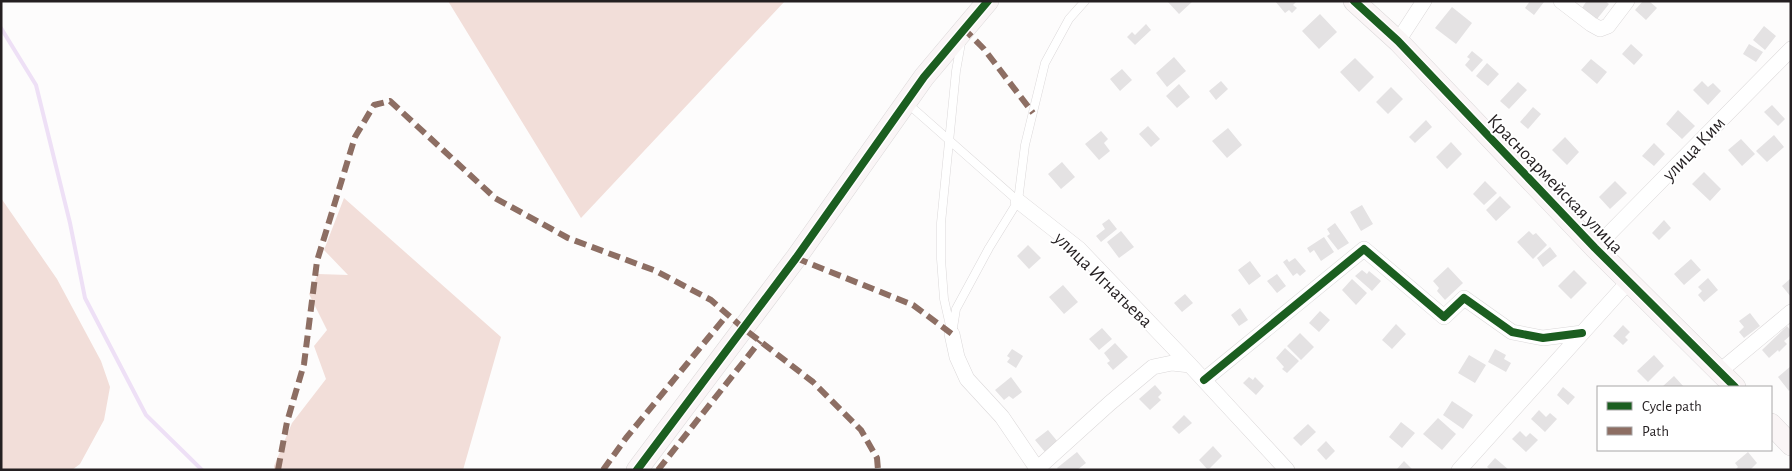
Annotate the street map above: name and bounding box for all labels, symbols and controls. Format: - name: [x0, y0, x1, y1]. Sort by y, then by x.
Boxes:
- street label: Красноармейская улица: [1483, 110, 1627, 258]
- street label: улица Ким: [1658, 113, 1729, 185]
- street label: улица Игнатьева: [1050, 228, 1156, 332]
- legend: [1597, 386, 1772, 451]
- text: Cycle path: [1642, 399, 1702, 414]
- text: Path: [1642, 424, 1669, 439]

